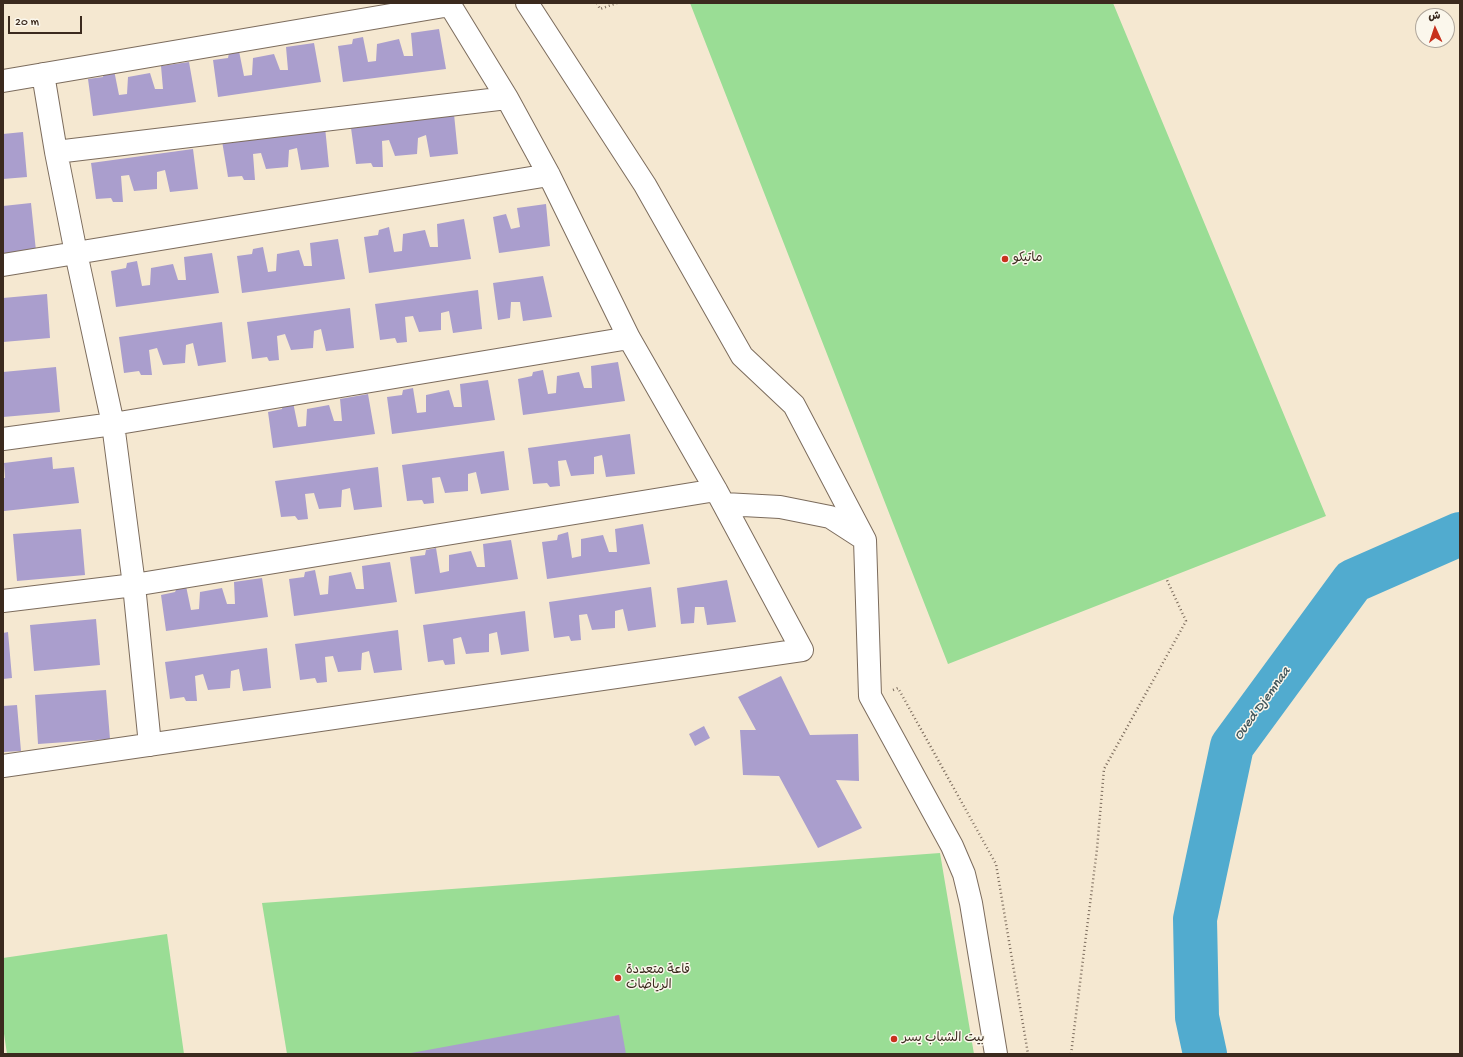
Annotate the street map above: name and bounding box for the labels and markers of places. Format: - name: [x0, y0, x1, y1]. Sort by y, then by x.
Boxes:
- place label: ماتيكو: [1013, 251, 1042, 267]
- marker: ماتيكو: [1000, 254, 1010, 264]
- place label: قاعة متعددة الرياضات: [626, 963, 690, 994]
- marker: قاعة متعددة الرياضات: [613, 973, 623, 983]
- place label: بيت الشباب يسر: [902, 1031, 984, 1047]
- marker: بيت الشباب يسر: [889, 1034, 899, 1044]

